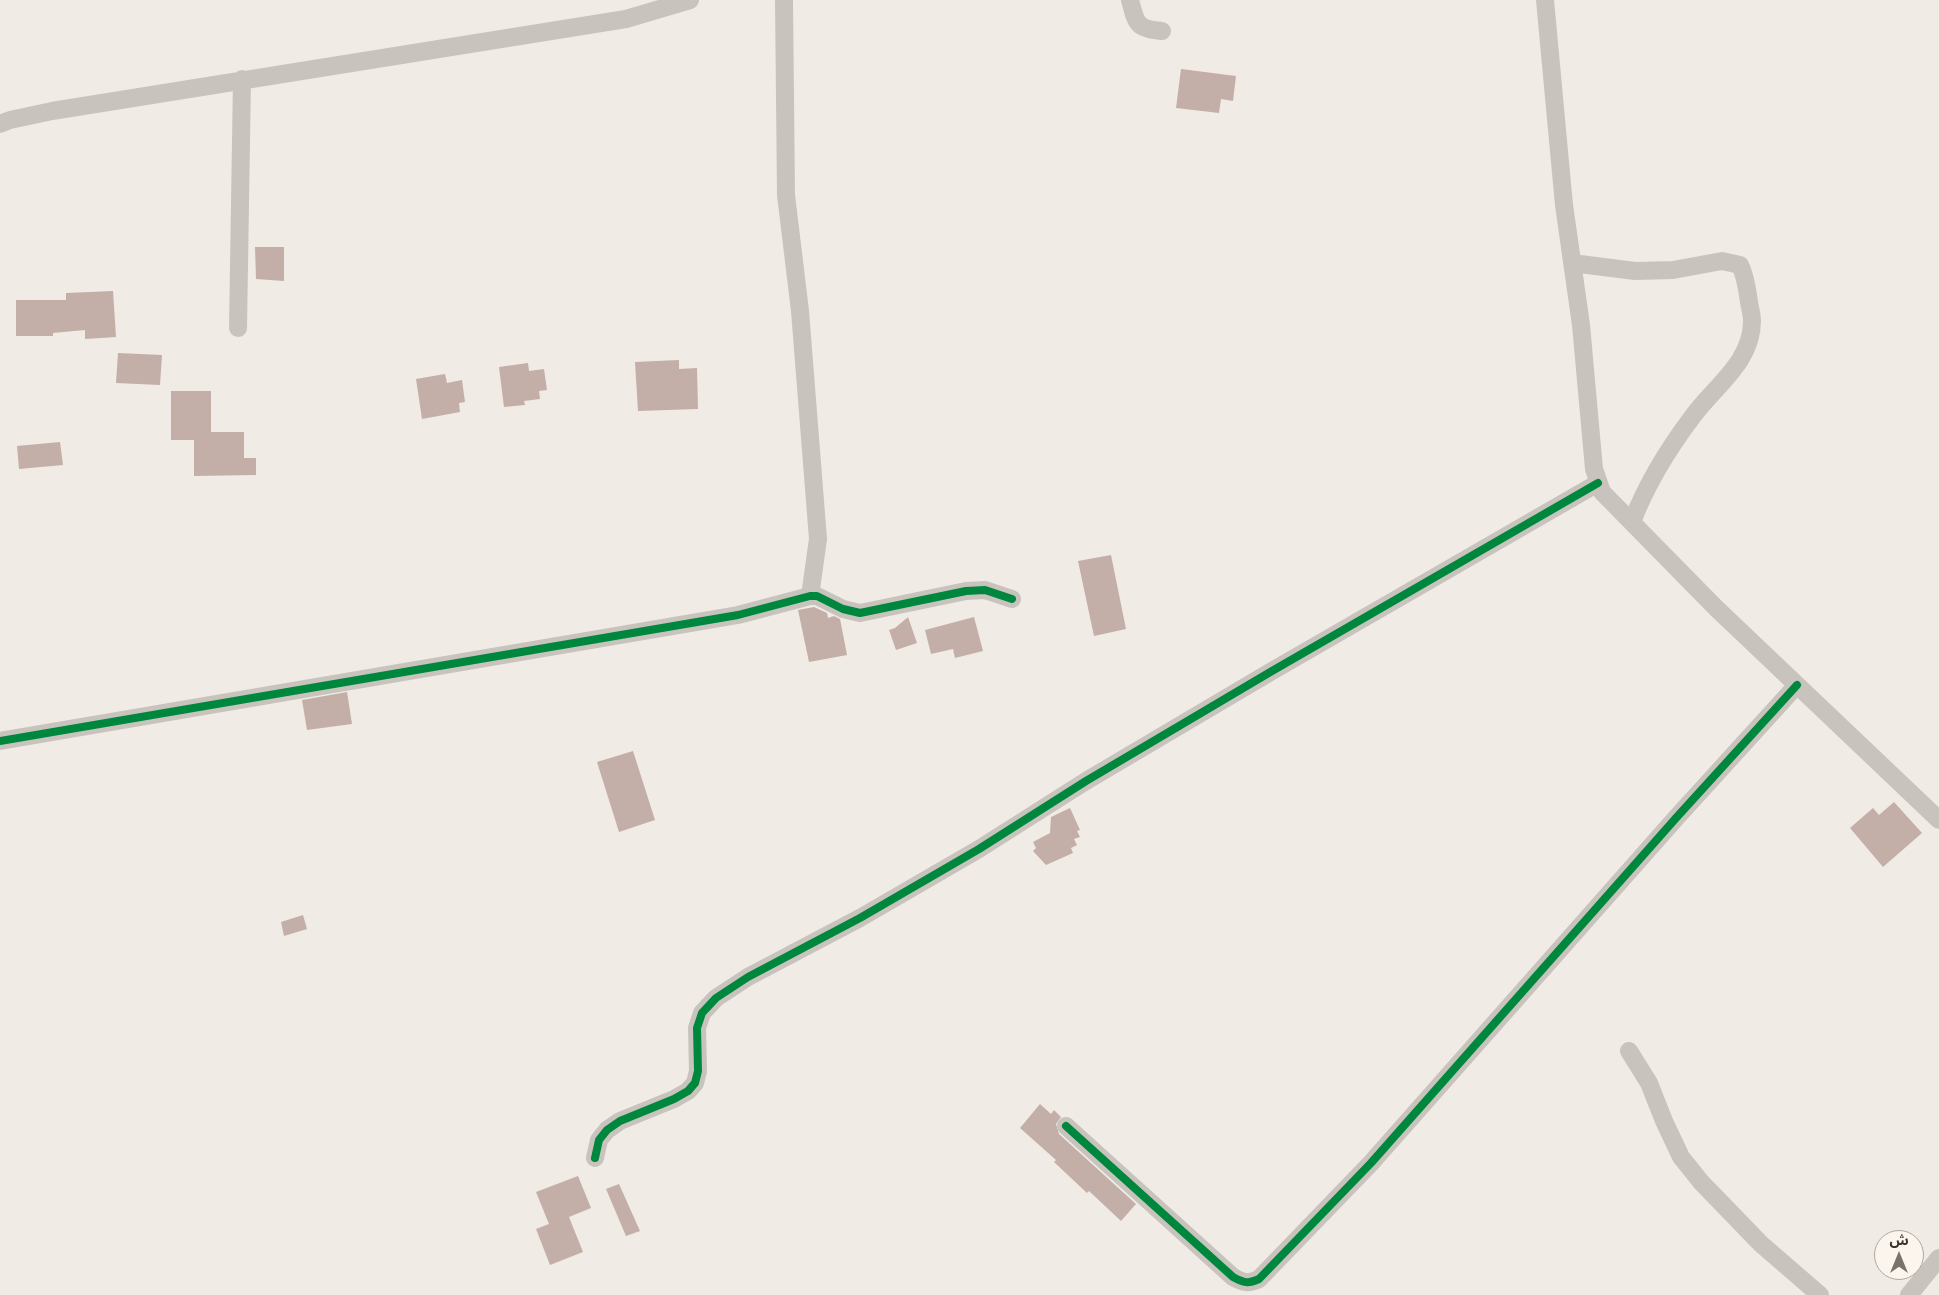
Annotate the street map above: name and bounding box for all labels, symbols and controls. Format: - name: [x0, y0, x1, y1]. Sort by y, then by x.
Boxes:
- north arrow: [1874, 1230, 1924, 1280]
- text: ش: [1889, 1232, 1909, 1249]

